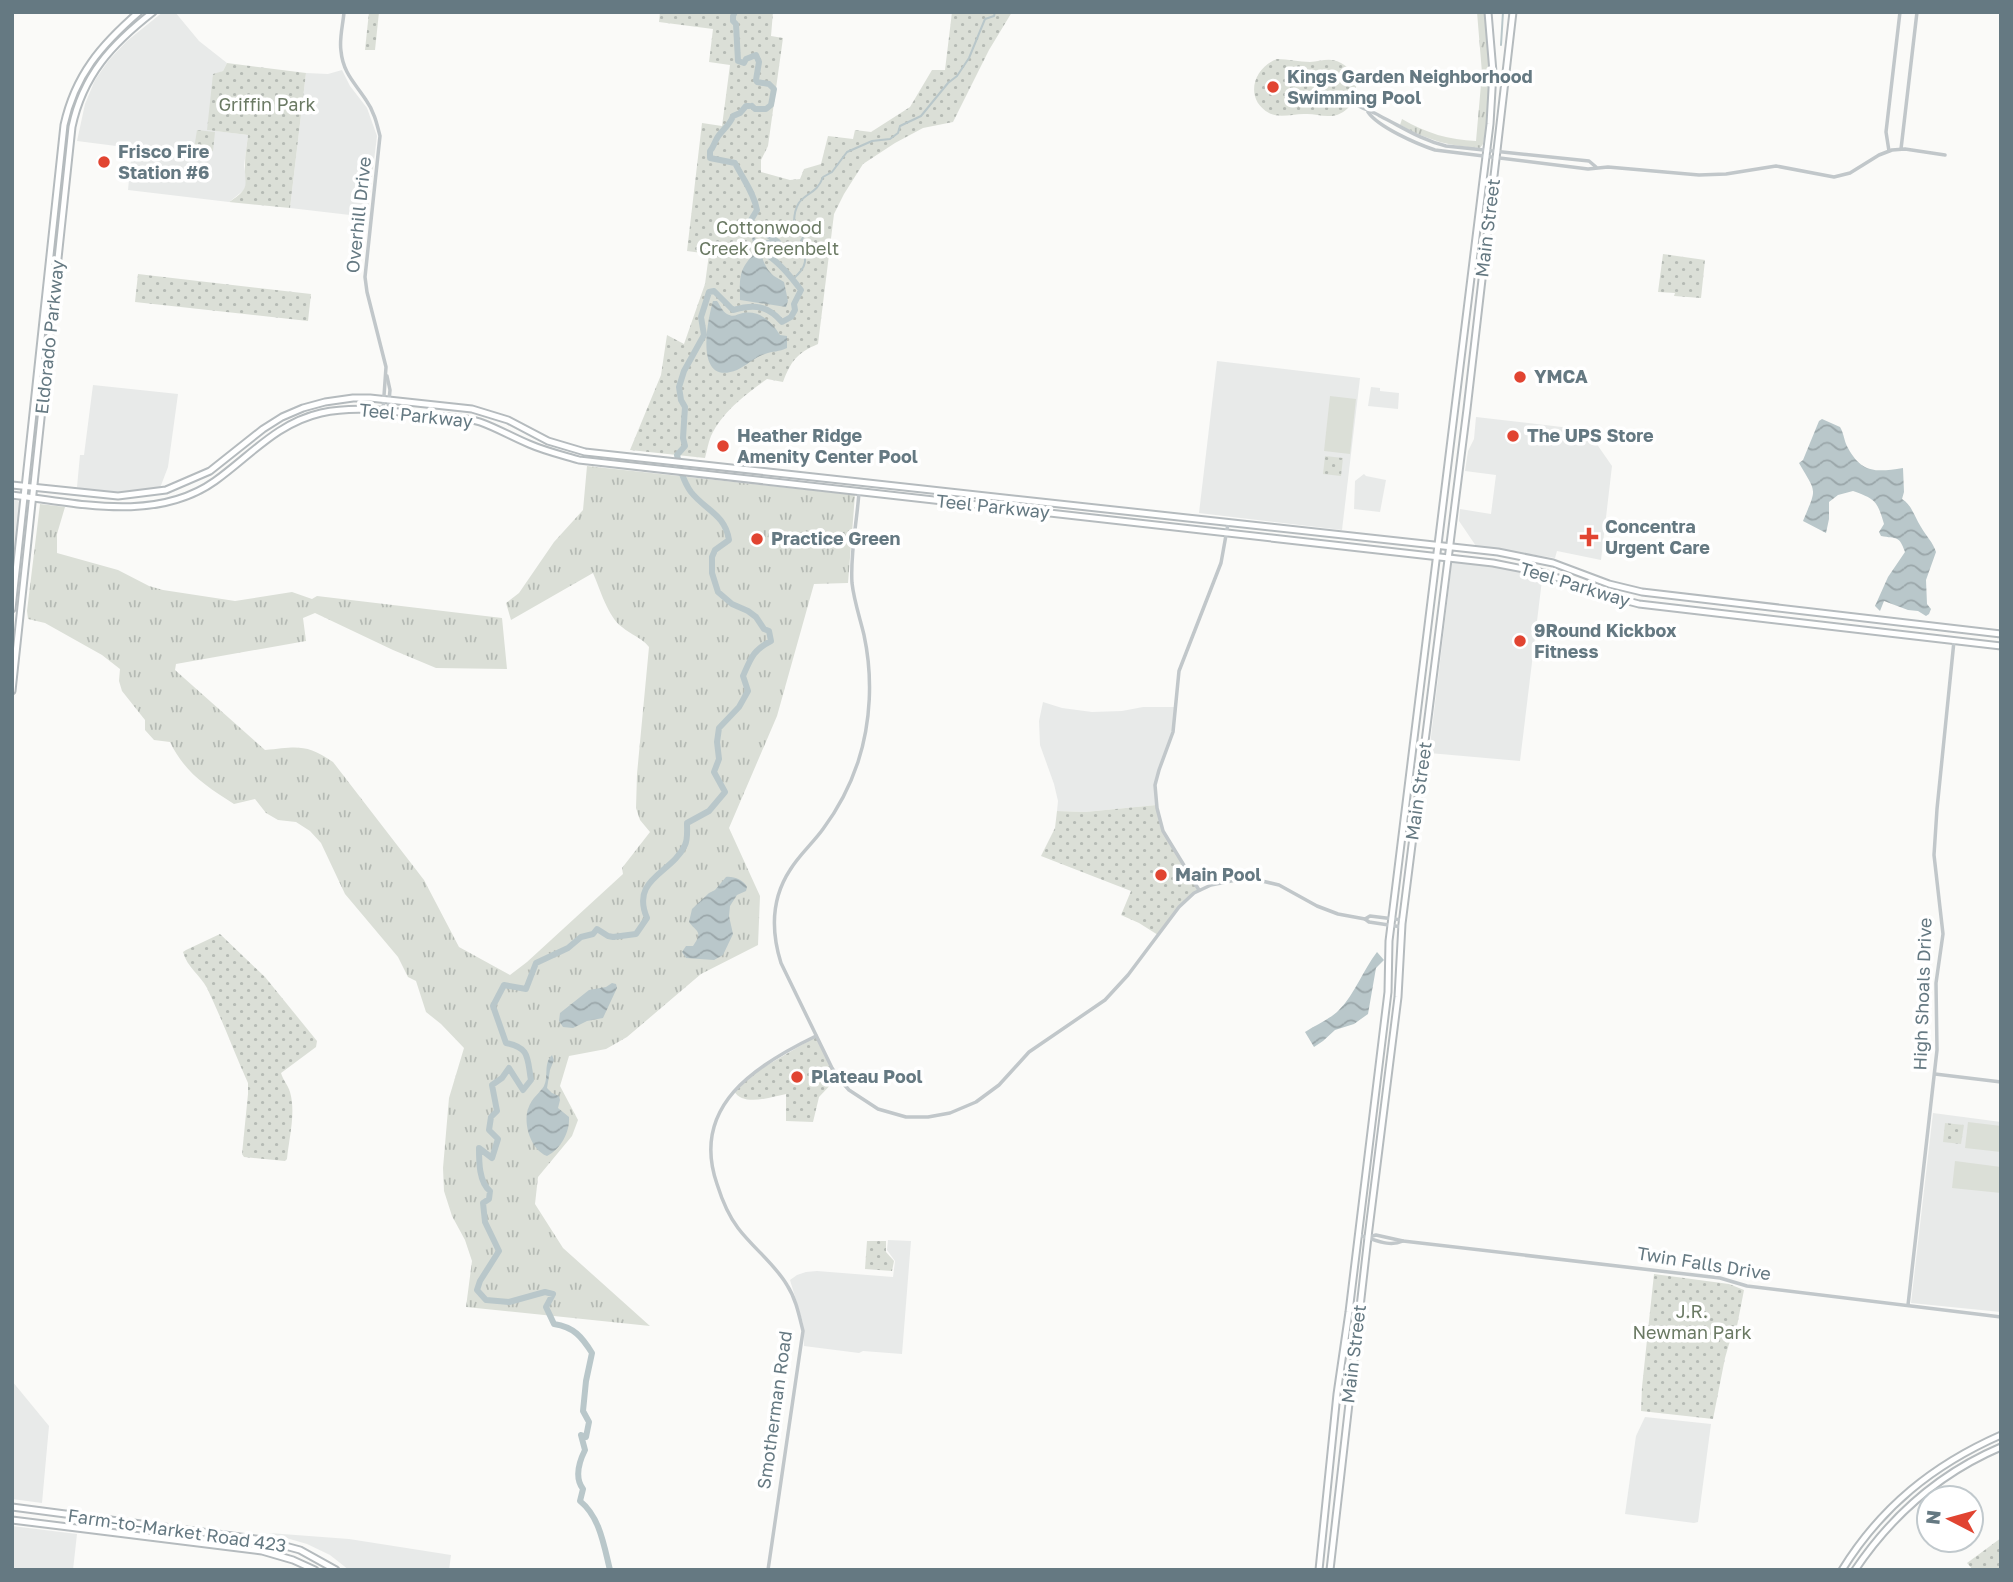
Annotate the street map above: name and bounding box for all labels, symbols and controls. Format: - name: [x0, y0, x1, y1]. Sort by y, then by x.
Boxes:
- place label: Kings Garden Neighborhood Swimming Pool: [1287, 65, 1533, 108]
- marker: Kings Garden Neighborhood Swimming Pool: [1265, 79, 1281, 95]
- park label: Griffin Park: [218, 93, 316, 115]
- place label: Frisco Fire Station #6: [118, 140, 210, 183]
- marker: Frisco Fire Station #6: [96, 154, 112, 170]
- street label: Overhill Drive: [341, 156, 375, 274]
- street label: Main Street: [1470, 177, 1504, 279]
- park label: Cottonwood Creek Greenbelt: [699, 216, 839, 259]
- street label: Eldorado Parkway: [30, 259, 68, 415]
- place label: YMCA: [1534, 365, 1588, 387]
- marker: YMCA: [1512, 369, 1528, 385]
- street label: Teel Parkway: [358, 398, 474, 432]
- place label: Heather Ridge Amenity Center Pool: [737, 424, 918, 467]
- place label: The UPS Store: [1527, 424, 1654, 446]
- marker: The UPS Store: [1505, 428, 1521, 444]
- marker: Heather Ridge Amenity Center Pool: [715, 438, 731, 454]
- street label: Teel Parkway: [935, 489, 1051, 523]
- place label: Concentra Urgent Care: [1605, 515, 1710, 558]
- place label: Practice Green: [771, 527, 900, 549]
- marker: Concentra Urgent Care: [1579, 527, 1599, 547]
- marker: Practice Green: [749, 531, 765, 547]
- street label: Teel Parkway: [1518, 557, 1633, 611]
- place label: 9Round Kickbox Fitness: [1534, 619, 1677, 662]
- marker: 9Round Kickbox Fitness: [1512, 633, 1528, 649]
- street label: Main Street: [1400, 740, 1436, 842]
- place label: Main Pool: [1175, 863, 1261, 885]
- marker: Main Pool: [1153, 867, 1169, 883]
- street label: High Shoals Drive: [1908, 917, 1936, 1071]
- place label: Plateau Pool: [811, 1065, 923, 1087]
- marker: Plateau Pool: [789, 1069, 805, 1085]
- street label: Twin Falls Drive: [1636, 1242, 1773, 1284]
- park label: J.R. Newman Park: [1632, 1300, 1752, 1343]
- street label: Main Street: [1336, 1303, 1370, 1405]
- street label: Smotherman Road: [752, 1329, 796, 1490]
- north arrow: [1915, 1484, 1985, 1554]
- street label: Farm-to-Market Road 423: [67, 1504, 288, 1556]
- text: N: [1920, 1509, 1945, 1526]

